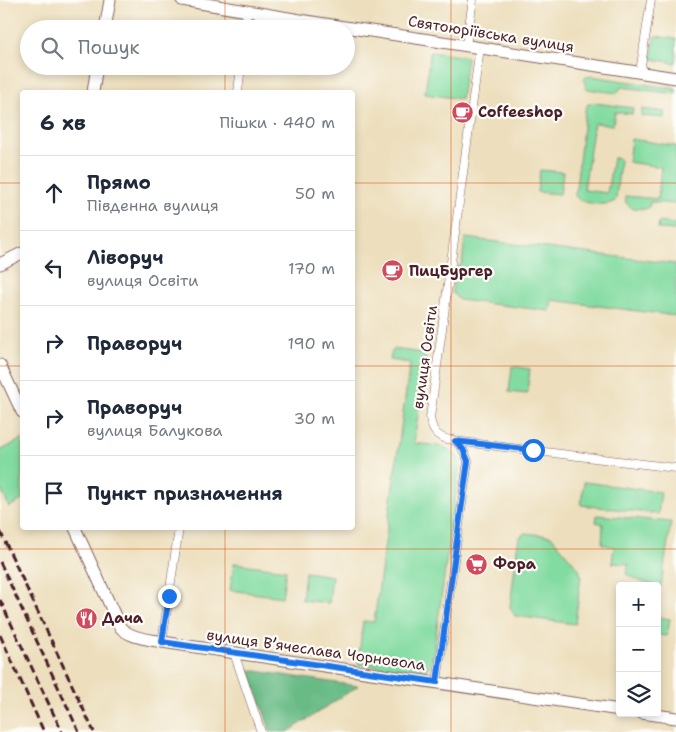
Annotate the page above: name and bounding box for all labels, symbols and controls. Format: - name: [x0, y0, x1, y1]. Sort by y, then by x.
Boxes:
- street label: Святоюріївська вулиця: [407, 11, 575, 57]
- search box: [20, 20, 355, 75]
- icon: search: [38, 34, 66, 62]
- text: Пошук: [78, 35, 140, 60]
- cafe icon: Coffeeshop: [450, 100, 474, 124]
- place label: Coffeeshop: [478, 102, 563, 122]
- text: 6 хв: [40, 109, 86, 137]
- text: Пішки · 440 m: [220, 112, 335, 133]
- text: Прямо: [87, 170, 151, 195]
- icon: ahead: [40, 179, 68, 207]
- text: 50 m: [295, 183, 335, 204]
- text: Південна вулиця: [87, 195, 219, 216]
- text: Ліворуч: [87, 245, 163, 270]
- icon: left: [40, 254, 68, 282]
- text: 170 m: [288, 258, 335, 279]
- cafe icon: ПицБургер: [381, 259, 405, 283]
- place label: ПицБургер: [409, 261, 493, 281]
- text: вулиця Освіти: [87, 270, 198, 291]
- street label: вулиця Освіти: [408, 304, 442, 410]
- icon: right: [40, 329, 68, 357]
- text: Праворуч: [87, 331, 182, 356]
- text: 190 m: [288, 333, 335, 354]
- text: Праворуч: [87, 395, 182, 420]
- icon: right: [40, 404, 68, 432]
- text: 30 m: [294, 408, 335, 429]
- text: вулиця Балукова: [87, 420, 223, 441]
- route start: [522, 439, 545, 462]
- icon: arrive: [40, 479, 68, 507]
- text: Пункт призначення: [87, 481, 283, 506]
- supermarket icon: Фора: [465, 552, 489, 576]
- place label: Фора: [493, 554, 537, 574]
- map controls: [616, 582, 661, 717]
- button: +: [616, 582, 661, 627]
- route end: [158, 585, 181, 608]
- restaurant icon: Дача: [74, 606, 98, 630]
- place label: Дача: [102, 608, 144, 628]
- street label: вулиця Вʼячеслава Чорновола: [205, 625, 427, 675]
- button: −: [616, 627, 661, 672]
- button: layers: [616, 672, 661, 717]

